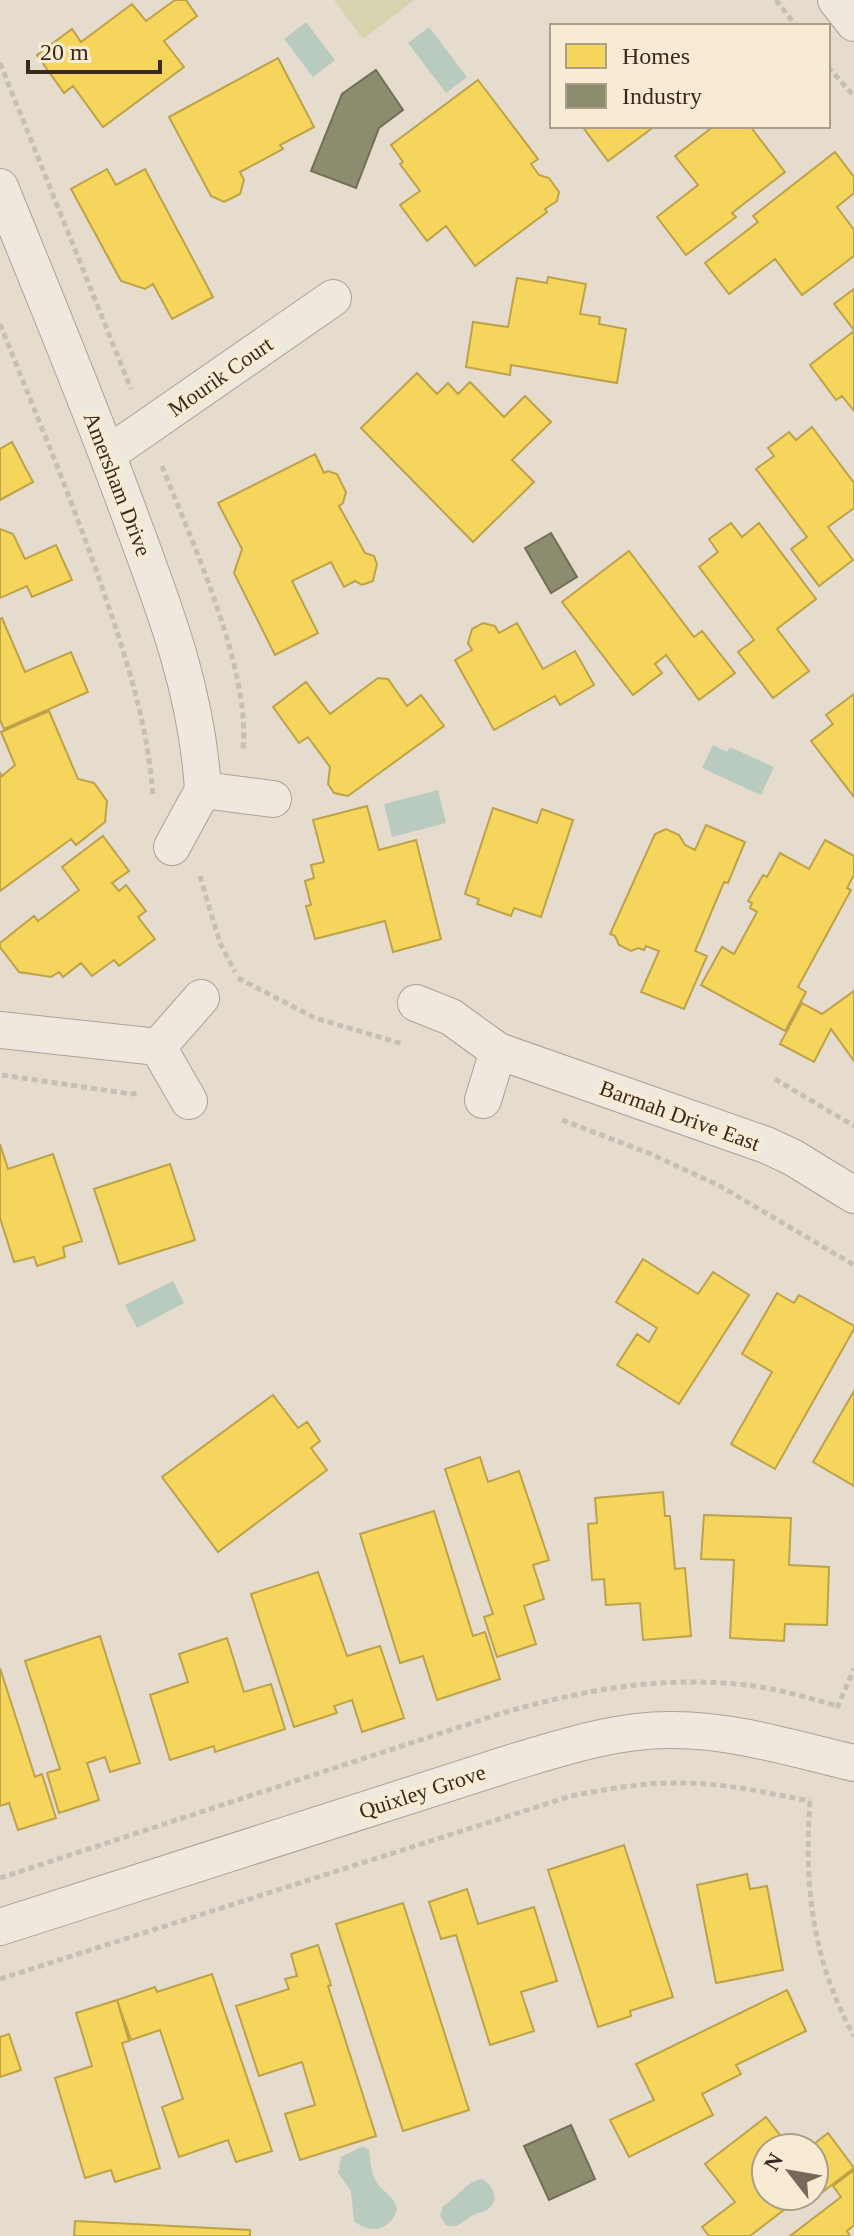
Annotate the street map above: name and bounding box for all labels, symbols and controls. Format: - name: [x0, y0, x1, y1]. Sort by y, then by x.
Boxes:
- scale bar: [28, 24, 160, 74]
- legend: [550, 24, 830, 128]
- text: 20 m: [40, 39, 89, 65]
- text: Homes: [622, 43, 690, 69]
- text: Industry: [622, 83, 702, 109]
- street label: Mourik Court: [163, 331, 277, 422]
- street label: Amersham Drive: [79, 409, 156, 560]
- street label: Barmah Drive East: [596, 1075, 763, 1156]
- street label: Quixley Grove: [356, 1759, 488, 1824]
- north arrow: [750, 2132, 830, 2212]
- text: N: [758, 2149, 788, 2175]

